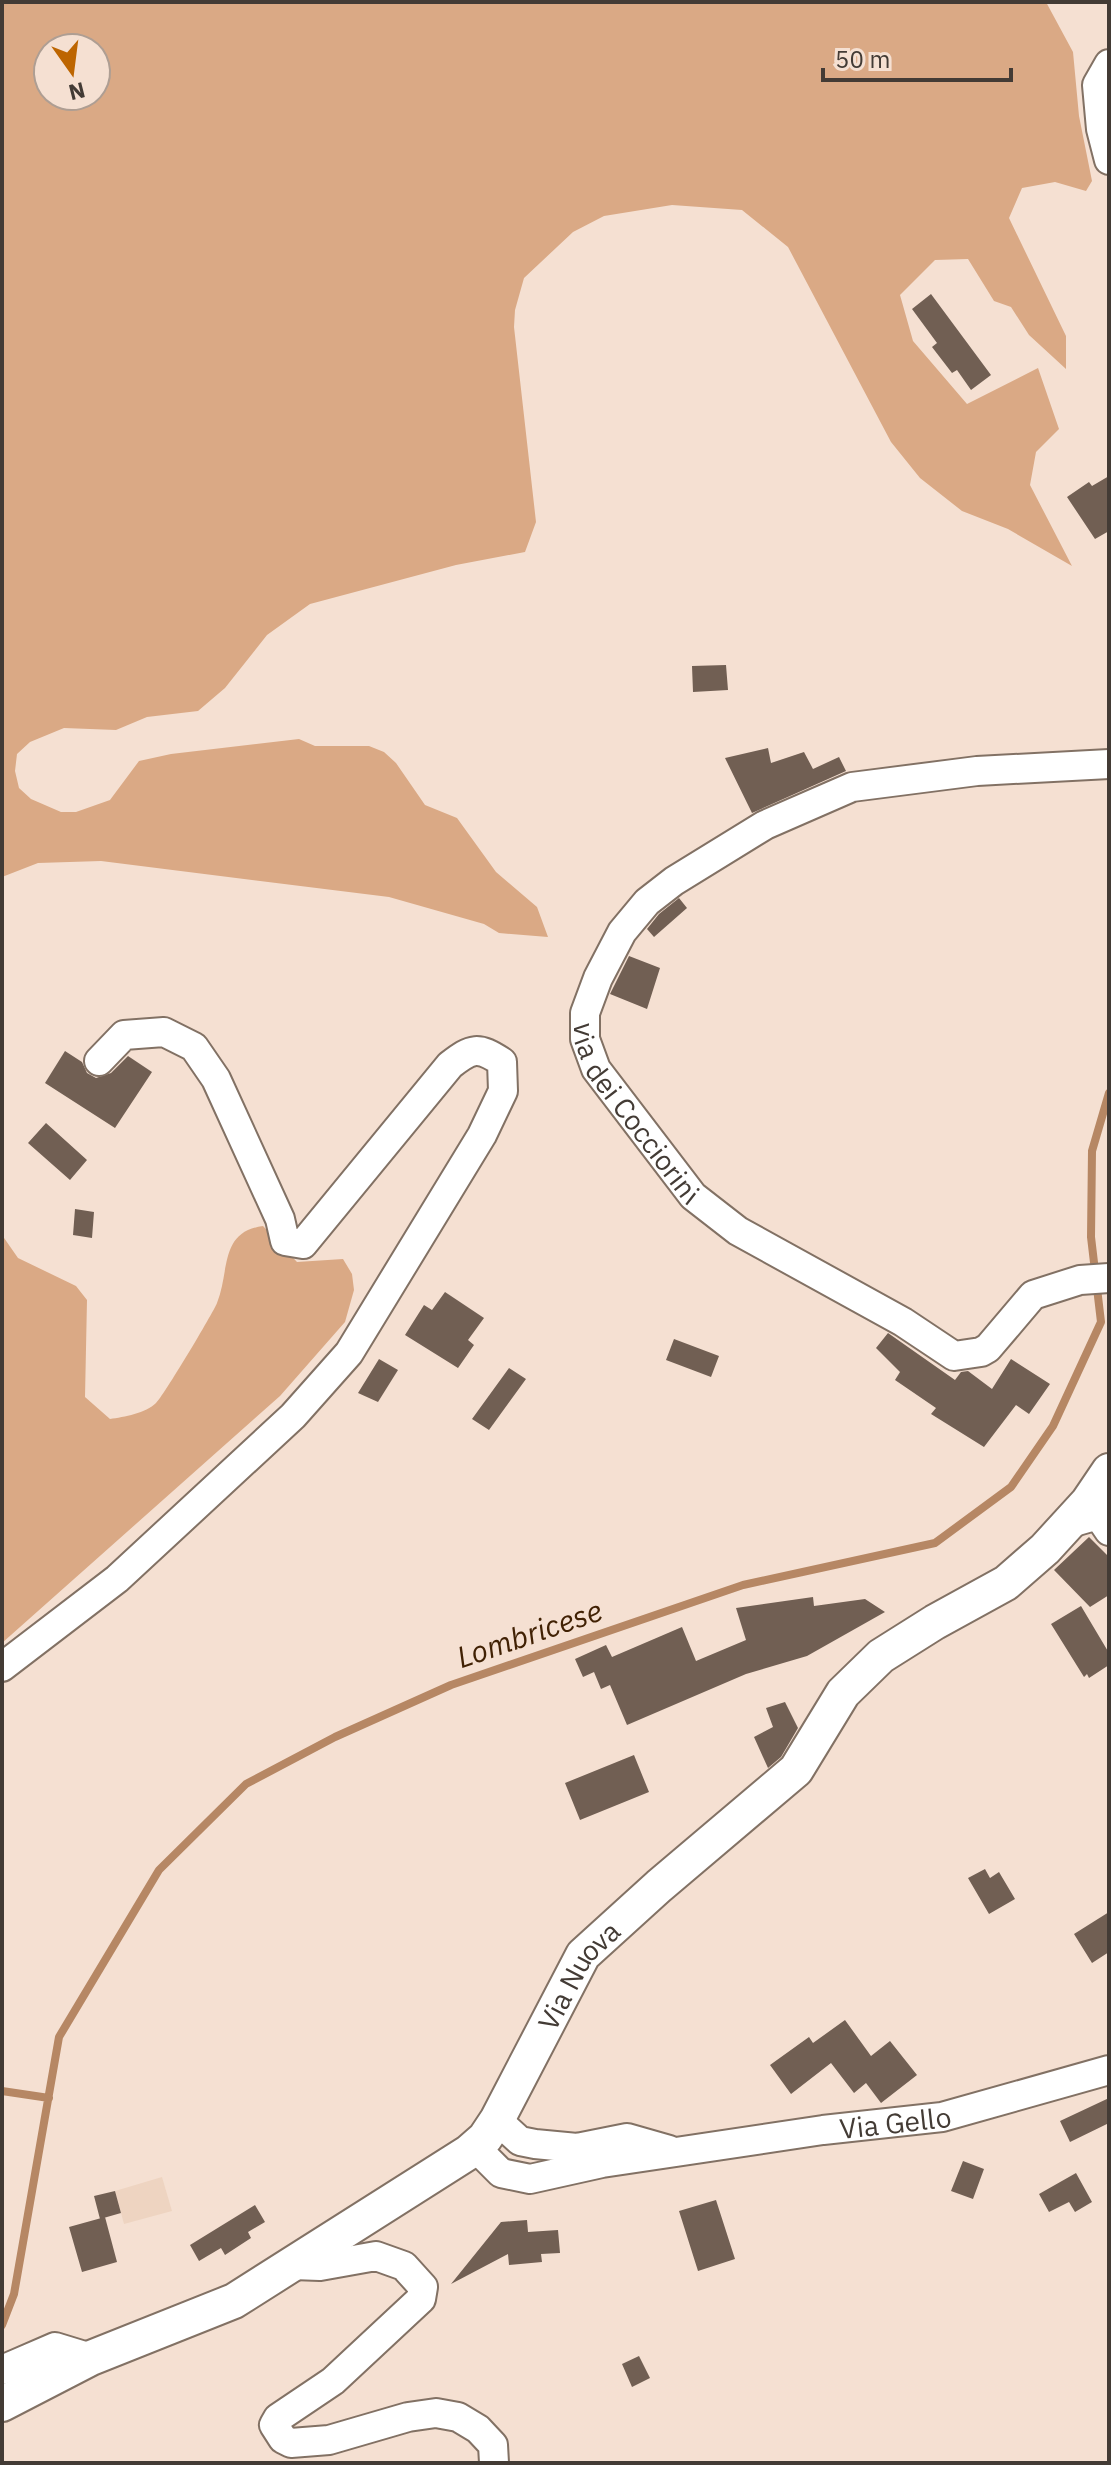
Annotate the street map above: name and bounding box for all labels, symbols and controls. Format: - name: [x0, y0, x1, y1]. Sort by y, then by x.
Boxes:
- north arrow: [32, 32, 112, 112]
- scale bar: [823, 32, 1011, 82]
- text: 50 m: [835, 43, 890, 75]
- text: N: [66, 76, 88, 108]
- street label: via dei Cocciorini: [567, 1023, 707, 1213]
- water label: Lombricese: [451, 1590, 607, 1676]
- street label: Via Nuova: [529, 1912, 628, 2036]
- street label: Via Gello: [838, 2097, 955, 2147]

